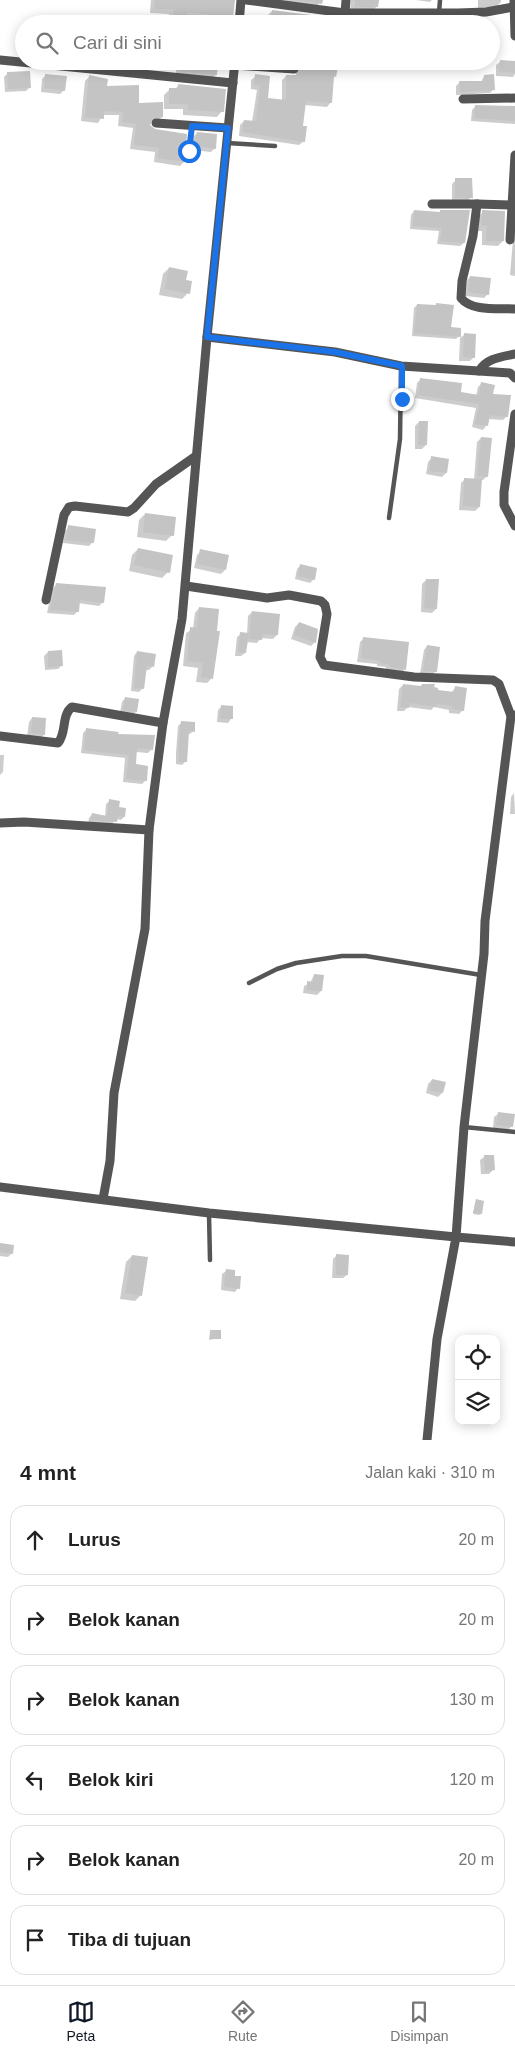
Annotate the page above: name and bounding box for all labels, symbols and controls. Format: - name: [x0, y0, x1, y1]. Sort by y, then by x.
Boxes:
- search box: [15, 15, 500, 70]
- icon: search: [33, 29, 61, 57]
- text: Cari di sini: [73, 32, 162, 53]
- route start: [178, 140, 201, 163]
- route end: [391, 388, 414, 411]
- map controls: [455, 1335, 500, 1425]
- button: locate: [455, 1335, 500, 1380]
- button: layers: [455, 1380, 500, 1425]
- text: 4 mnt: [20, 1461, 76, 1484]
- text: Jalan kaki · 310 m: [365, 1464, 495, 1481]
- icon: ahead: [21, 1526, 49, 1554]
- text: Lurus: [68, 1529, 121, 1550]
- text: 20 m: [458, 1531, 494, 1548]
- icon: right: [21, 1606, 49, 1634]
- text: Belok kanan: [68, 1609, 180, 1630]
- text: 20 m: [458, 1611, 494, 1628]
- icon: right: [21, 1686, 49, 1714]
- text: Belok kanan: [68, 1689, 180, 1710]
- text: 130 m: [450, 1691, 494, 1708]
- icon: left: [21, 1766, 49, 1794]
- text: Belok kiri: [68, 1769, 154, 1790]
- text: 120 m: [450, 1771, 494, 1788]
- icon: right: [21, 1846, 49, 1874]
- text: Belok kanan: [68, 1849, 180, 1870]
- text: 20 m: [458, 1851, 494, 1868]
- icon: arrive: [21, 1926, 49, 1954]
- text: Tiba di tujuan: [68, 1929, 191, 1950]
- tab: Peta: [66, 1998, 95, 2044]
- tab: Rute: [228, 1998, 258, 2044]
- tab: Disimpan: [390, 1998, 449, 2044]

